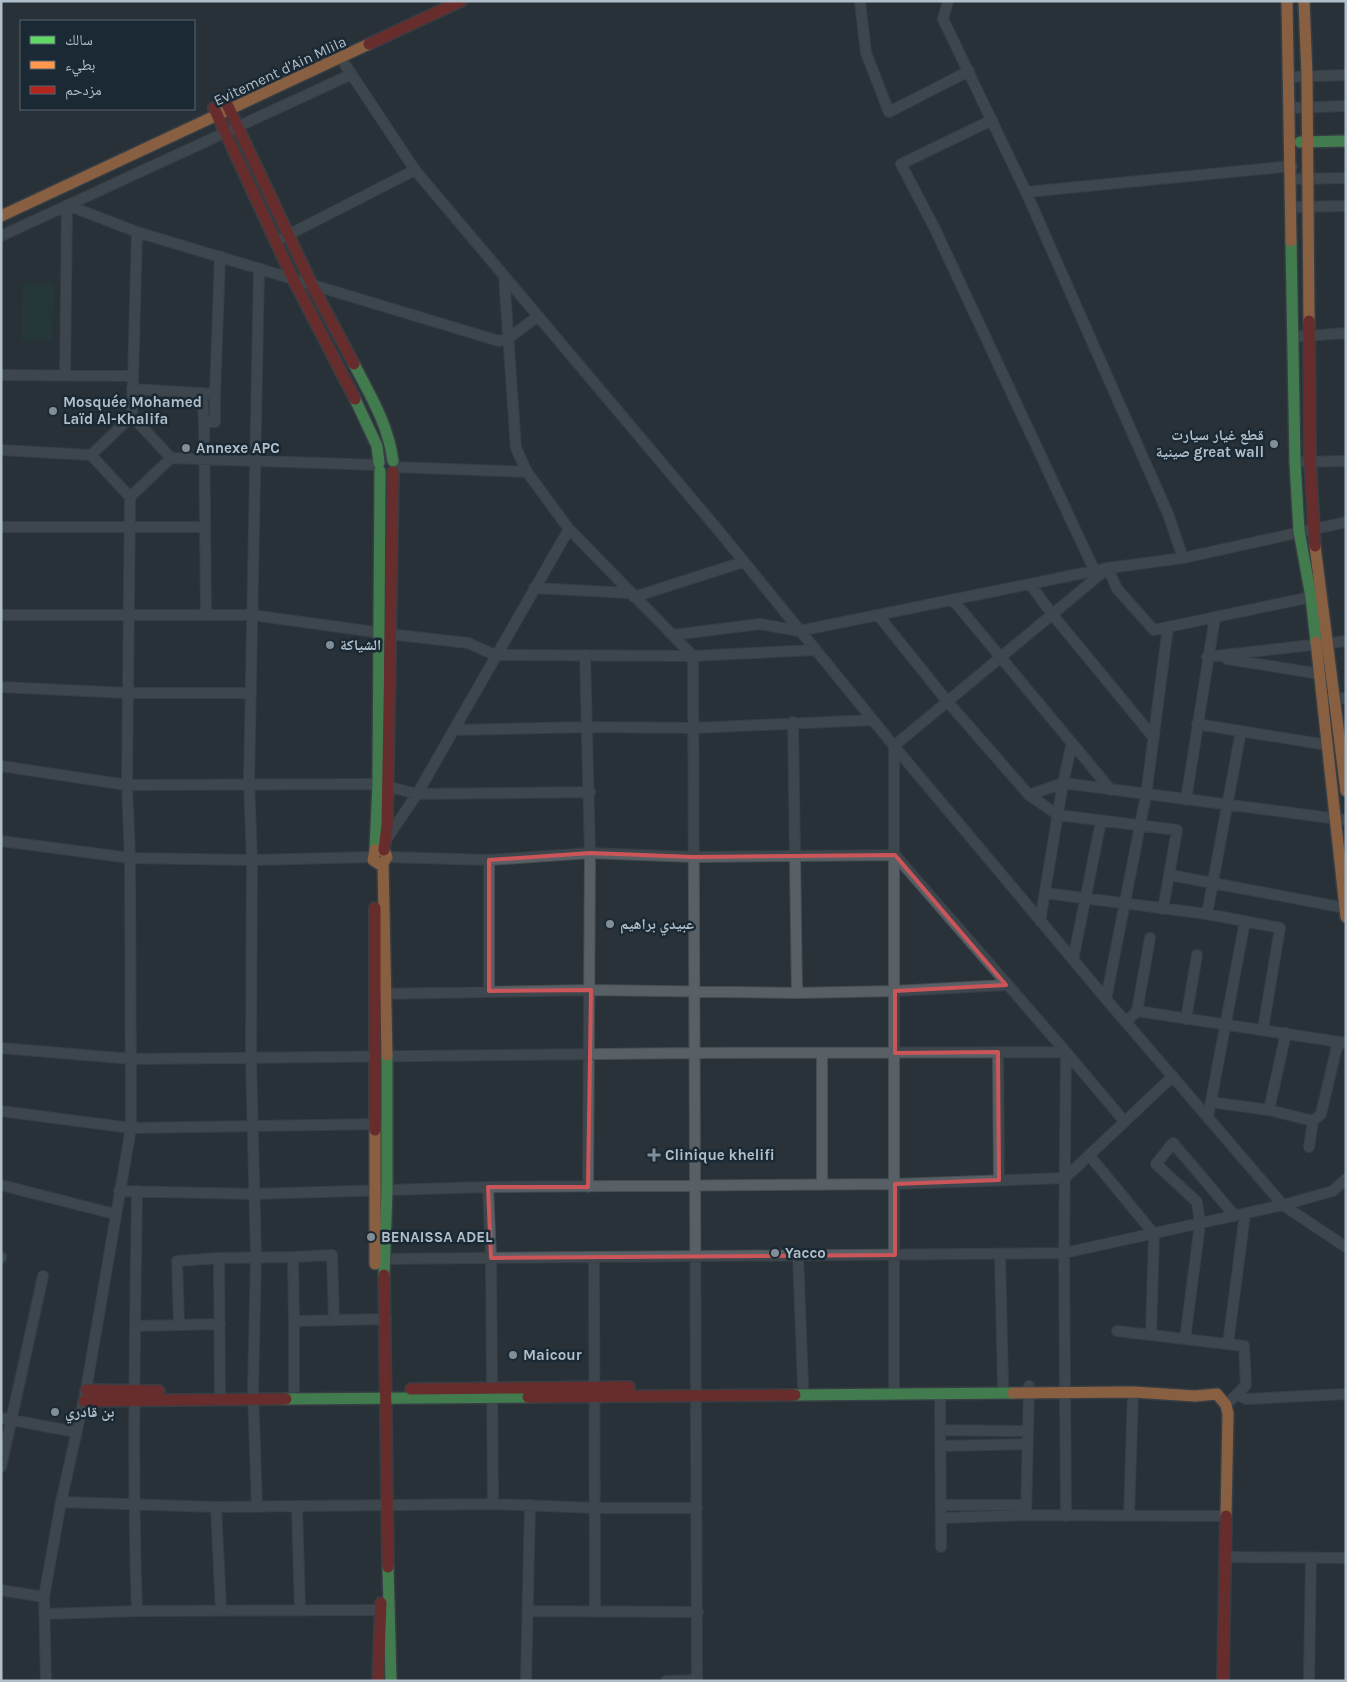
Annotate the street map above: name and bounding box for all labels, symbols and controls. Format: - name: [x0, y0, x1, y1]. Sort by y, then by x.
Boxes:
- legend: [20, 20, 195, 110]
- text: سالك: [65, 31, 93, 49]
- street label: Evitement d'Ain Mlila: [211, 32, 349, 110]
- text: بطيء: [65, 56, 95, 77]
- text: مزدحم: [65, 81, 102, 100]
- place label: Mosquée Mohamed Laïd Al-Khalifa: [63, 393, 202, 428]
- marker: Mosquée Mohamed Laïd Al-Khalifa: [47, 405, 59, 417]
- place label: قطع غيار سيارت صينية great wall: [1156, 426, 1264, 461]
- marker: قطع غيار سيارت صينية great wall: [1268, 438, 1280, 450]
- place label: Annexe APC: [196, 439, 280, 457]
- marker: Annexe APC: [180, 442, 192, 454]
- place label: الشياكة: [340, 636, 381, 654]
- marker: الشياكة: [324, 639, 336, 651]
- place label: عبيدي براهيم: [620, 915, 694, 936]
- marker: عبيدي براهيم: [604, 918, 616, 930]
- place label: Clinique khelifi: [665, 1146, 775, 1164]
- marker: Clinique khelifi: [647, 1148, 661, 1162]
- place label: BENAISSA ADEL: [381, 1228, 493, 1246]
- marker: BENAISSA ADEL: [365, 1231, 377, 1243]
- place label: Yacco: [785, 1244, 826, 1262]
- marker: Yacco: [769, 1247, 781, 1259]
- place label: Maicour: [523, 1346, 582, 1364]
- marker: Maicour: [507, 1349, 519, 1361]
- place label: بن قادري: [65, 1403, 114, 1424]
- marker: بن قادري: [49, 1406, 61, 1418]

